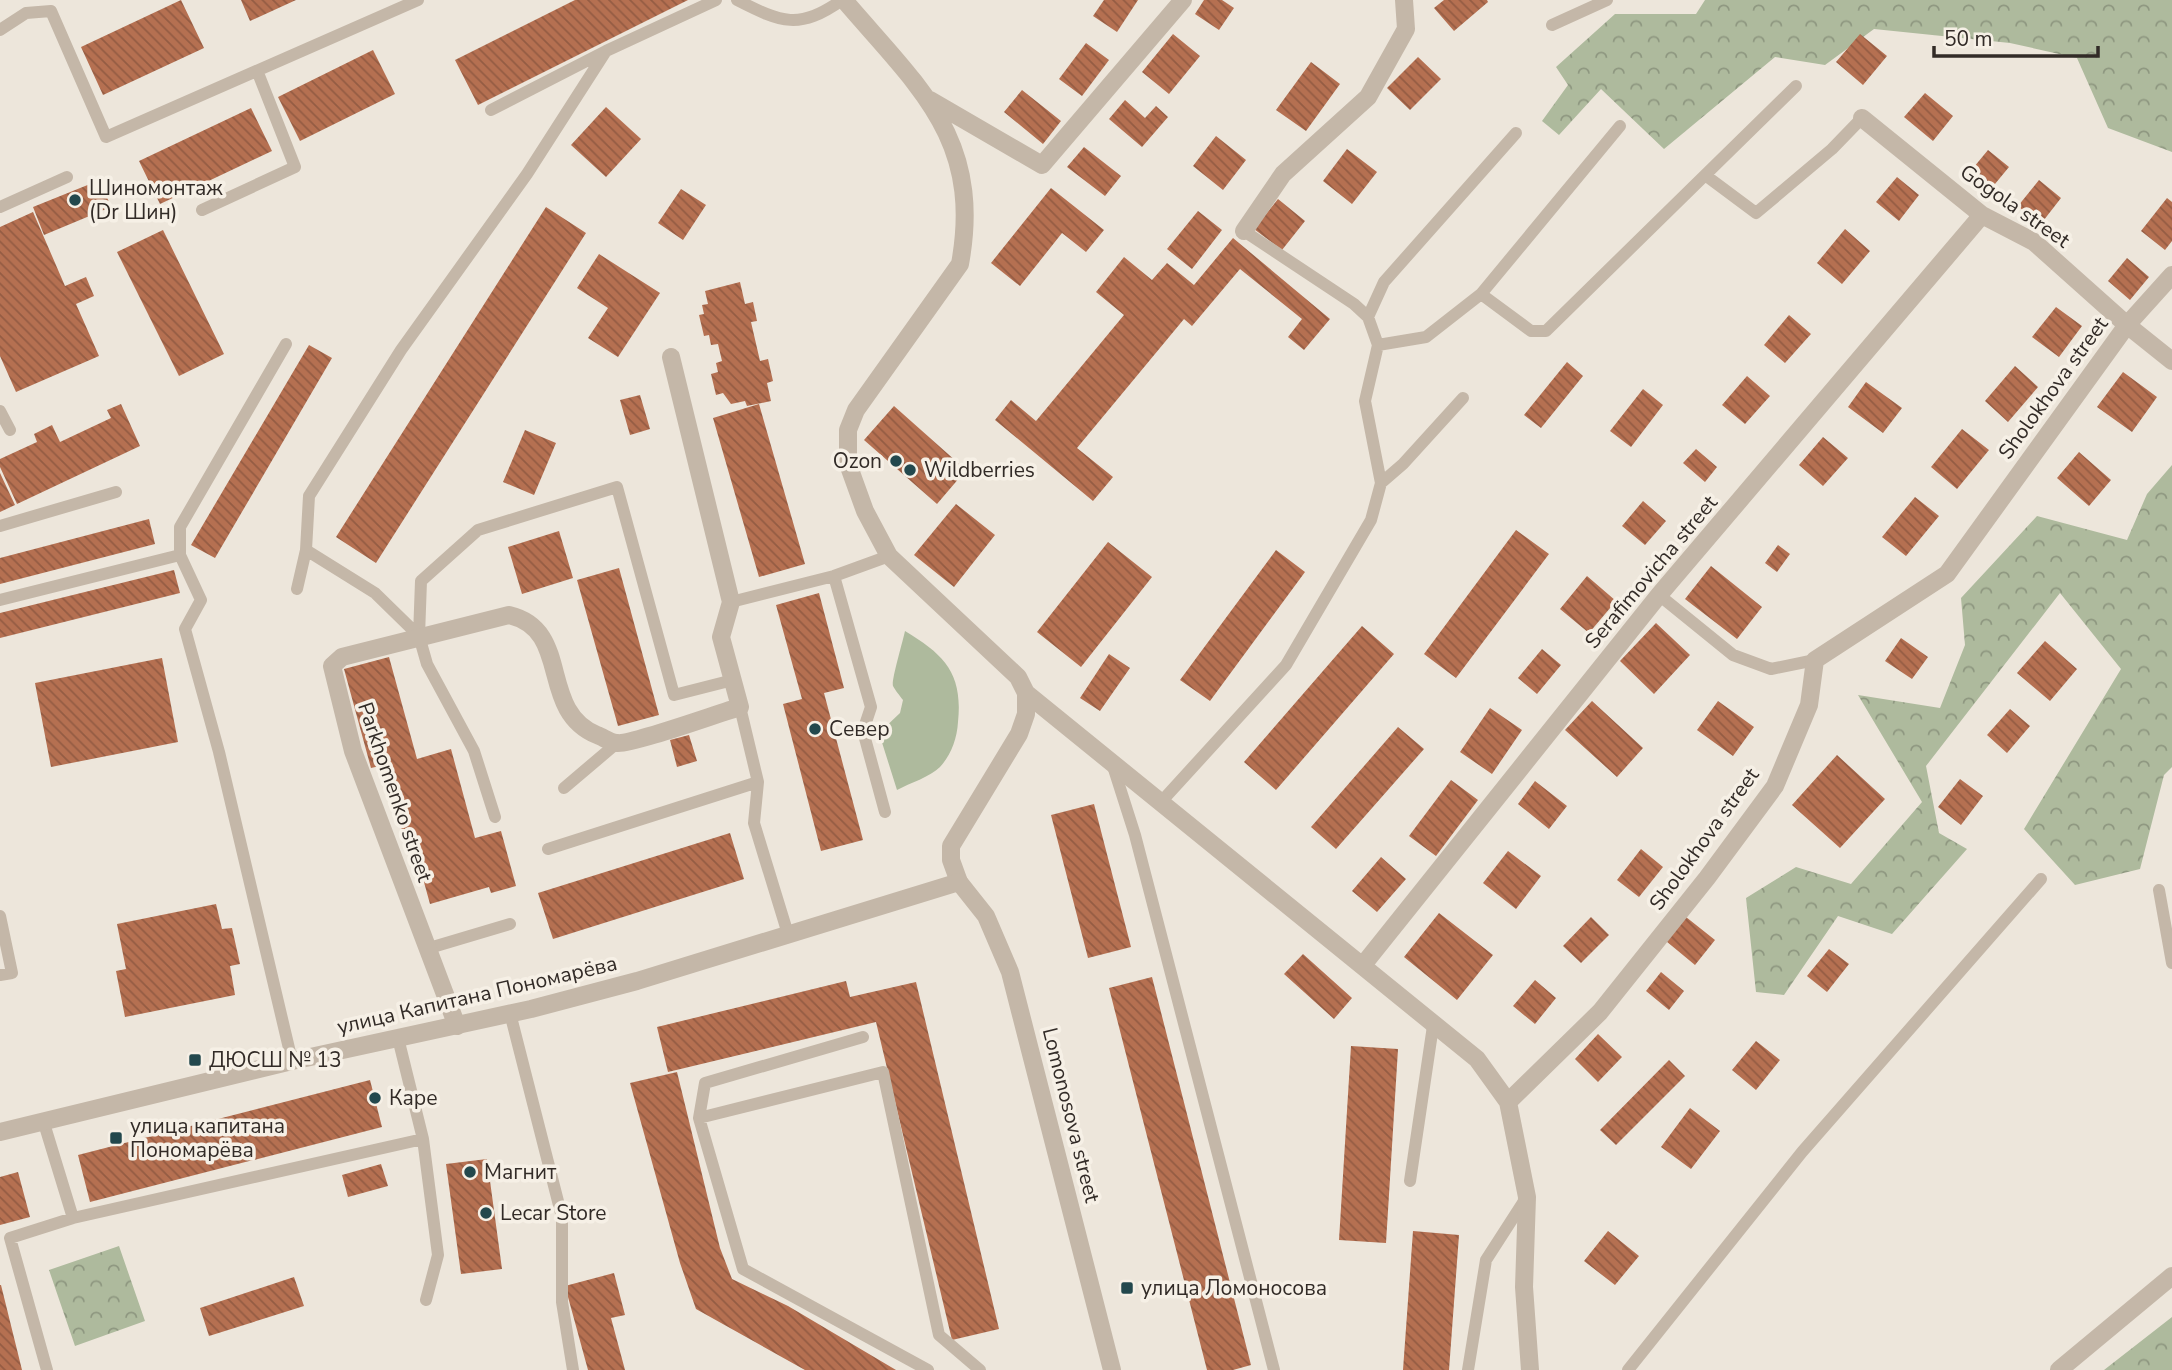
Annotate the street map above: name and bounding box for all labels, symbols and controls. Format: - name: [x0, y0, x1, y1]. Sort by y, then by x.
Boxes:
- scale bar: [1934, 14, 2098, 58]
- text: 50 m: [1944, 25, 1993, 53]
- street label: Gogola street: [1955, 158, 2076, 255]
- place label: Шиномонтаж (Dr Шин): [89, 174, 223, 226]
- marker: Шиномонтаж (Dr Шин): [67, 192, 83, 208]
- street label: Sholokhova street: [1992, 311, 2115, 465]
- place label: Ozon: [833, 447, 882, 475]
- marker: Ozon: [888, 453, 904, 469]
- place label: Wildberries: [924, 456, 1035, 484]
- marker: Wildberries: [902, 462, 918, 478]
- street label: Serafimovicha street: [1579, 489, 1724, 655]
- street label: Parkhomenko street: [351, 698, 439, 886]
- place label: Север: [829, 715, 890, 743]
- marker: Север: [807, 721, 823, 737]
- street label: Sholokhova street: [1643, 762, 1766, 916]
- street label: улица Капитана Пономарёва: [334, 949, 620, 1041]
- street label: Lomonosova street: [1036, 1025, 1106, 1206]
- place label: ДЮСШ № 13: [209, 1046, 342, 1074]
- marker: ДЮСШ № 13: [187, 1052, 203, 1068]
- place label: Каре: [389, 1084, 438, 1112]
- marker: Каре: [367, 1090, 383, 1106]
- place label: улица капитана Пономарёва: [130, 1112, 285, 1164]
- marker: улица капитана Пономарёва: [108, 1130, 124, 1146]
- place label: Магнит: [484, 1158, 557, 1186]
- marker: Магнит: [462, 1164, 478, 1180]
- place label: Lecar Store: [500, 1199, 607, 1227]
- marker: Lecar Store: [478, 1205, 494, 1221]
- place label: улица Ломоносова: [1141, 1274, 1327, 1302]
- marker: улица Ломоносова: [1119, 1280, 1135, 1296]

